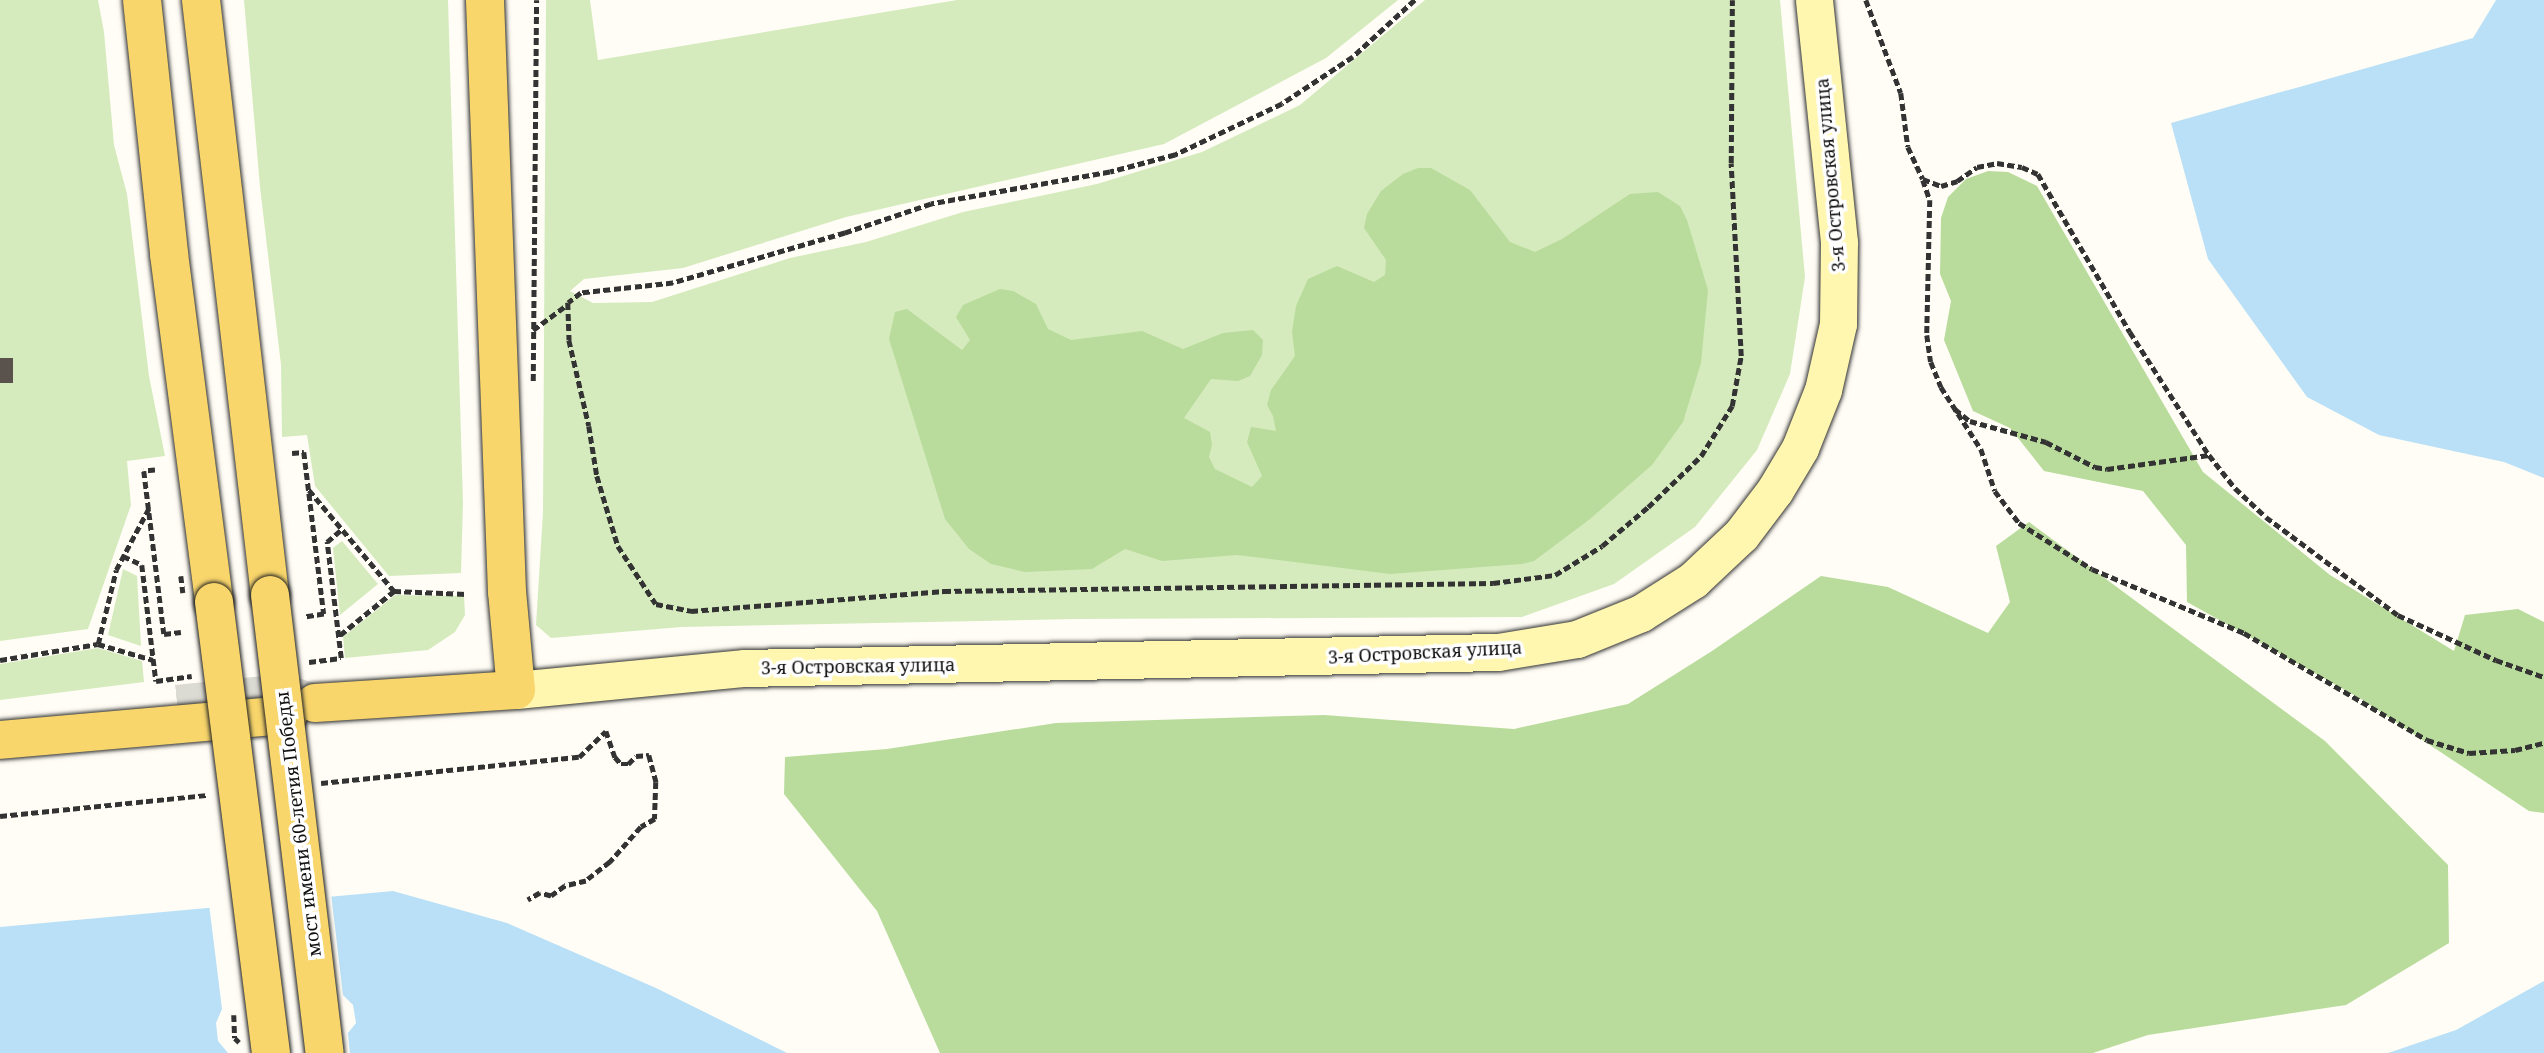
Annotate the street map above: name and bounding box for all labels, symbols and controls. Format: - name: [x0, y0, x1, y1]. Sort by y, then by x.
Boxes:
- street label: 3-я Островская улица: [1811, 77, 1849, 273]
- street label: 3-я Островская улица: [1327, 636, 1523, 668]
- street label: 3-я Островская улица: [761, 654, 955, 678]
- street label: мост имени 60-летия Победы: [271, 690, 325, 958]

